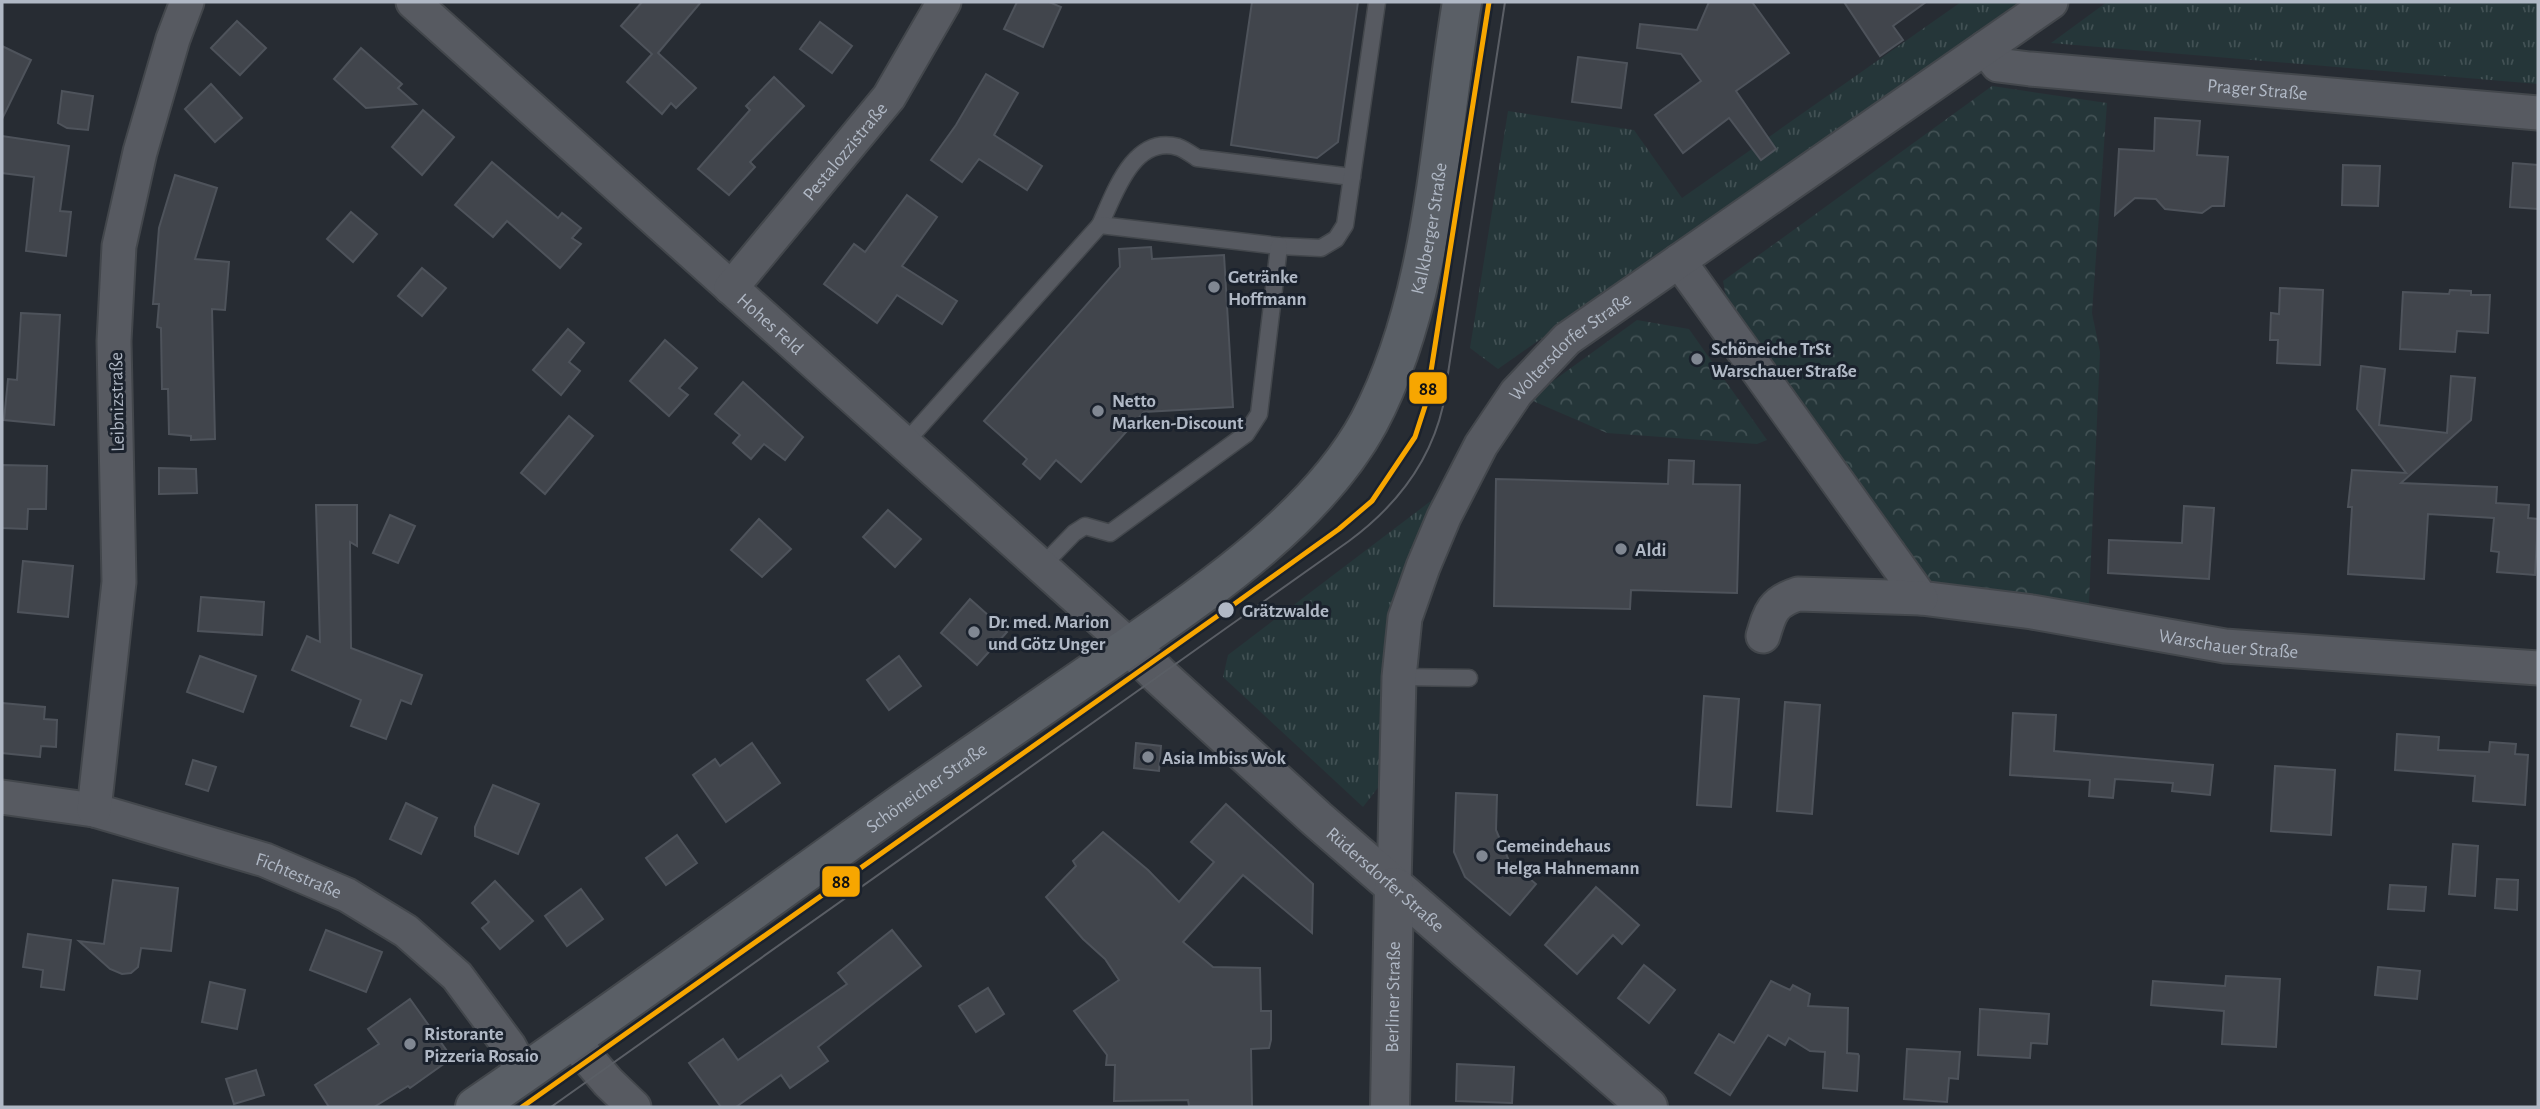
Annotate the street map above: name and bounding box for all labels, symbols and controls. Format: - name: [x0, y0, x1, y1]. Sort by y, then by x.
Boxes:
- street label: Prager Straße: [2206, 76, 2308, 104]
- street label: Pestalozzistraße: [800, 99, 891, 204]
- street label: Kalkberger Straße: [1408, 162, 1451, 296]
- place label: Getränke Hoffmann: [1228, 268, 1307, 309]
- marker: Getränke Hoffmann: [1206, 279, 1222, 295]
- street label: Woltersdorfer Straße: [1506, 289, 1635, 405]
- street label: Hohes Feld: [733, 290, 807, 359]
- place label: Schöneiche TrSt Warschauer Straße: [1711, 340, 1857, 381]
- marker: Schöneiche TrSt Warschauer Straße: [1689, 351, 1705, 367]
- street label: Leibnizstraße: [107, 352, 128, 452]
- line badge: 88: [1408, 371, 1448, 405]
- text: 88: [1419, 380, 1437, 399]
- place label: Netto Marken-Discount: [1112, 392, 1244, 433]
- marker: Netto Marken-Discount: [1090, 403, 1106, 419]
- marker: Aldi: [1613, 541, 1629, 557]
- place label: Aldi: [1635, 541, 1667, 560]
- marker: Grätzwalde: [1216, 600, 1236, 620]
- place label: Grätzwalde: [1242, 602, 1329, 621]
- place label: Dr. med. Marion und Götz Unger: [988, 613, 1109, 654]
- marker: Dr. med. Marion und Götz Unger: [966, 624, 982, 640]
- street label: Warschauer Straße: [2157, 626, 2299, 662]
- street label: Schöneicher Straße: [863, 740, 991, 837]
- marker: Asia Imbiss Wok: [1140, 749, 1156, 765]
- place label: Asia Imbiss Wok: [1162, 749, 1286, 768]
- street label: Rüdersdorfer Straße: [1322, 824, 1447, 936]
- place label: Gemeindehaus Helga Hahnemann: [1496, 837, 1639, 878]
- marker: Gemeindehaus Helga Hahnemann: [1474, 848, 1490, 864]
- street label: Fichtestraße: [253, 850, 344, 903]
- line badge: 88: [821, 865, 861, 898]
- text: 88: [832, 873, 850, 892]
- street label: Berliner Straße: [1383, 941, 1404, 1053]
- place label: Ristorante Pizzeria Rosaio: [424, 1025, 539, 1066]
- marker: Ristorante Pizzeria Rosaio: [402, 1036, 418, 1052]

